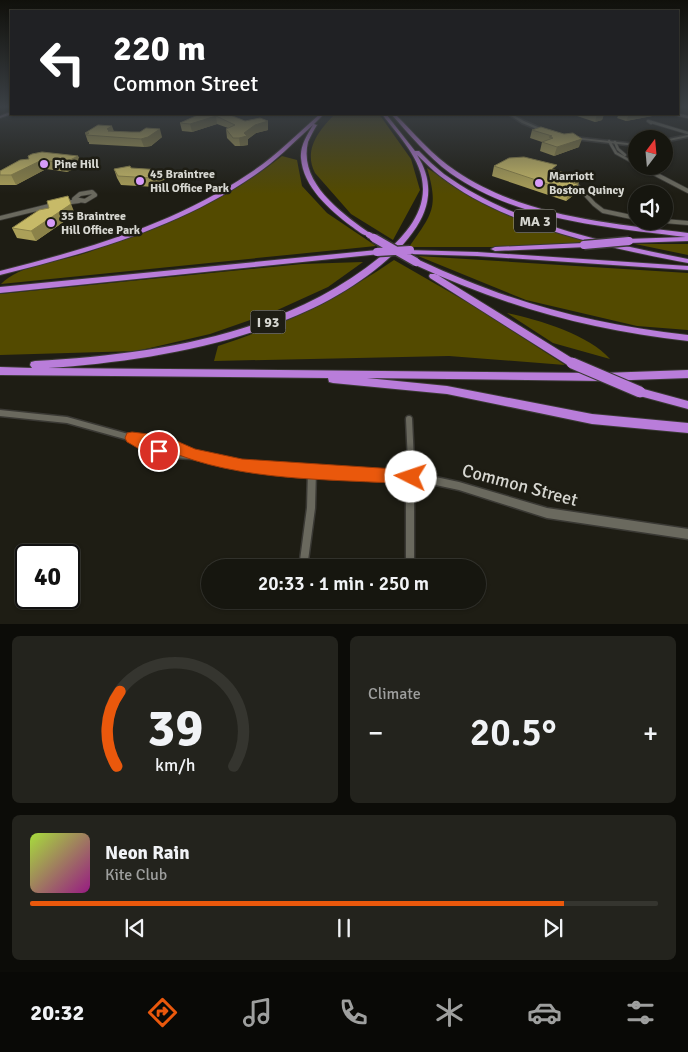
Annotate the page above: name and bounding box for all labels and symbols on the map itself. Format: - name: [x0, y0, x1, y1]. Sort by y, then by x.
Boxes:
- north arrow: [628, 130, 672, 175]
- place label: Pine Hill: [54, 157, 99, 172]
- marker: Pine Hill: [38, 158, 50, 170]
- place label: 45 Braintree Hill Office Park: [150, 167, 230, 196]
- place label: Marriott Boston Quincy: [549, 169, 624, 198]
- marker: 45 Braintree Hill Office Park: [134, 175, 146, 187]
- marker: Marriott Boston Quincy: [533, 177, 545, 189]
- place label: 35 Braintree Hill Office Park: [61, 209, 141, 238]
- road number: MA 3: [514, 210, 556, 232]
- marker: 35 Braintree Hill Office Park: [45, 217, 57, 229]
- road number: I 93: [250, 311, 286, 334]
- pin: [138, 430, 180, 472]
- position arrow: [384, 450, 436, 502]
- street label: Common Street: [460, 459, 580, 511]
- speed limit sign: 40: [15, 544, 80, 609]

